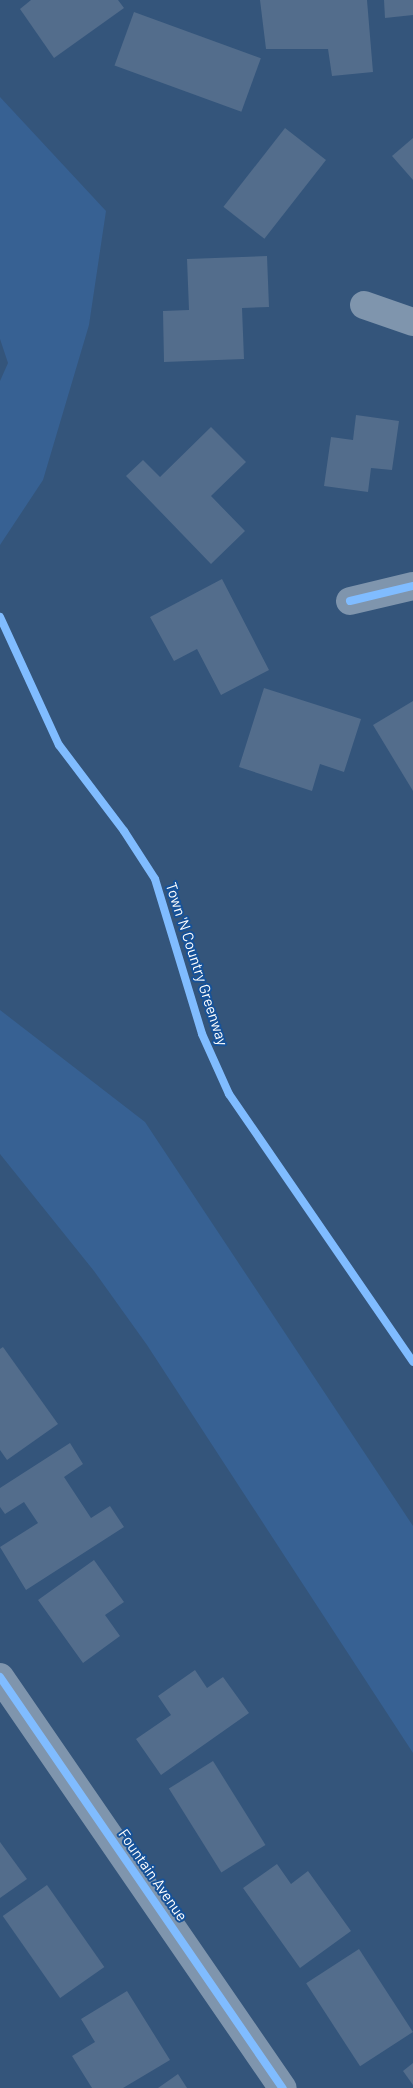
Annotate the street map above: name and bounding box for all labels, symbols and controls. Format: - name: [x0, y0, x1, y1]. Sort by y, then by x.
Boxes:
- street label: Town 'N Country Greenway: [162, 880, 232, 1048]
- street label: Fountain Avenue: [115, 1826, 191, 1924]

